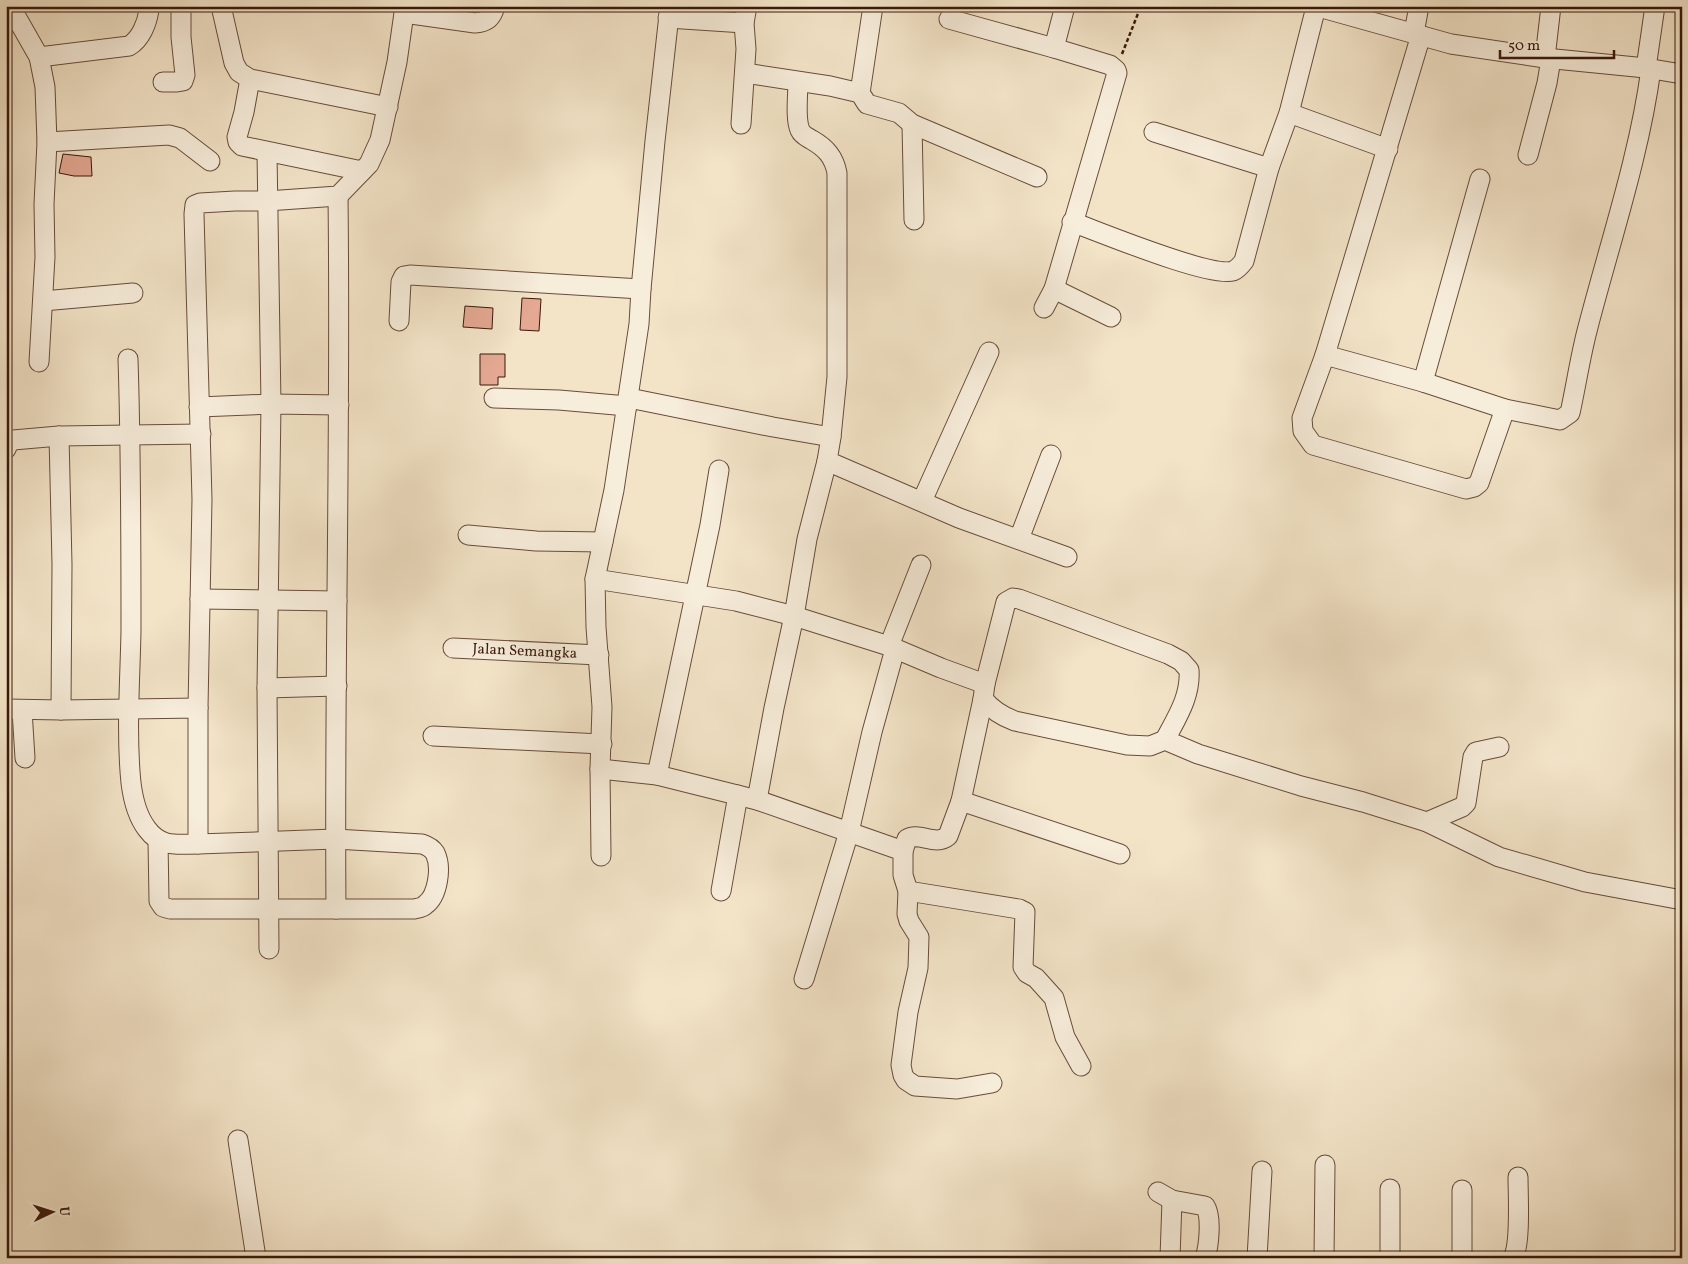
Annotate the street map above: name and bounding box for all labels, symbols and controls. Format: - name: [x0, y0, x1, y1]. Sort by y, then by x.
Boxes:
- scale bar: [1500, 28, 1614, 60]
- text: 50 m: [1508, 36, 1540, 57]
- street label: Jalan Semangka: [472, 638, 578, 664]
- north arrow: [28, 1186, 78, 1236]
- text: U: [54, 1206, 73, 1217]

